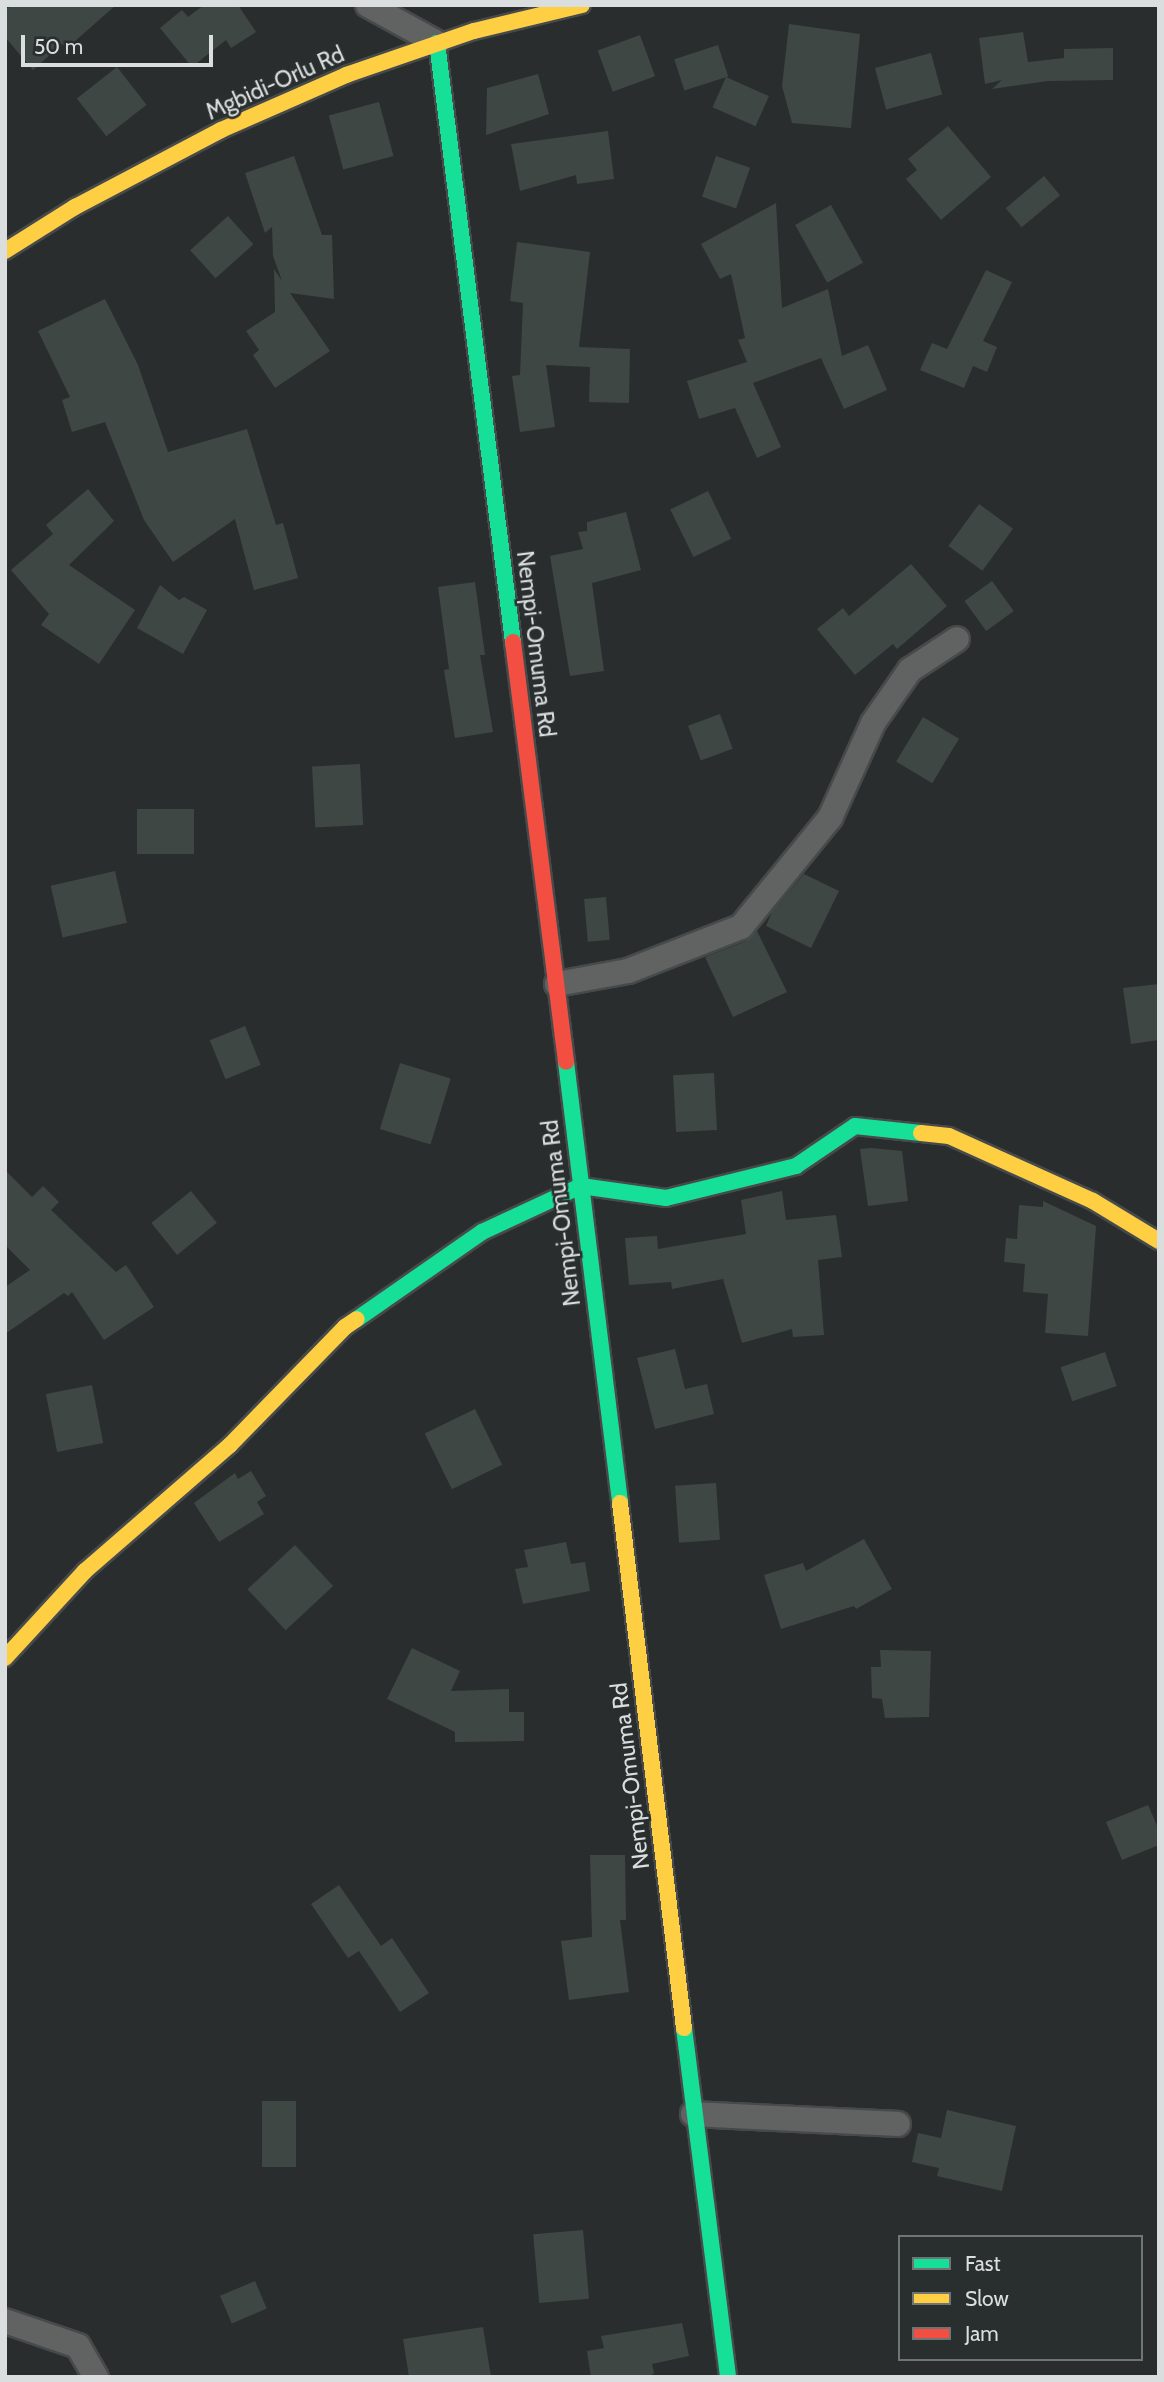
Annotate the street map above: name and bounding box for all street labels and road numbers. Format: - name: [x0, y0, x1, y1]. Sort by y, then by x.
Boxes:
- street label: Mgbidi-Orlu Rd: [202, 40, 348, 126]
- street label: Nempi-Omuma Rd: [511, 549, 561, 739]
- street label: Nempi-Omuma Rd: [536, 1118, 586, 1308]
- street label: Nempi-Omuma Rd: [605, 1681, 655, 1871]

